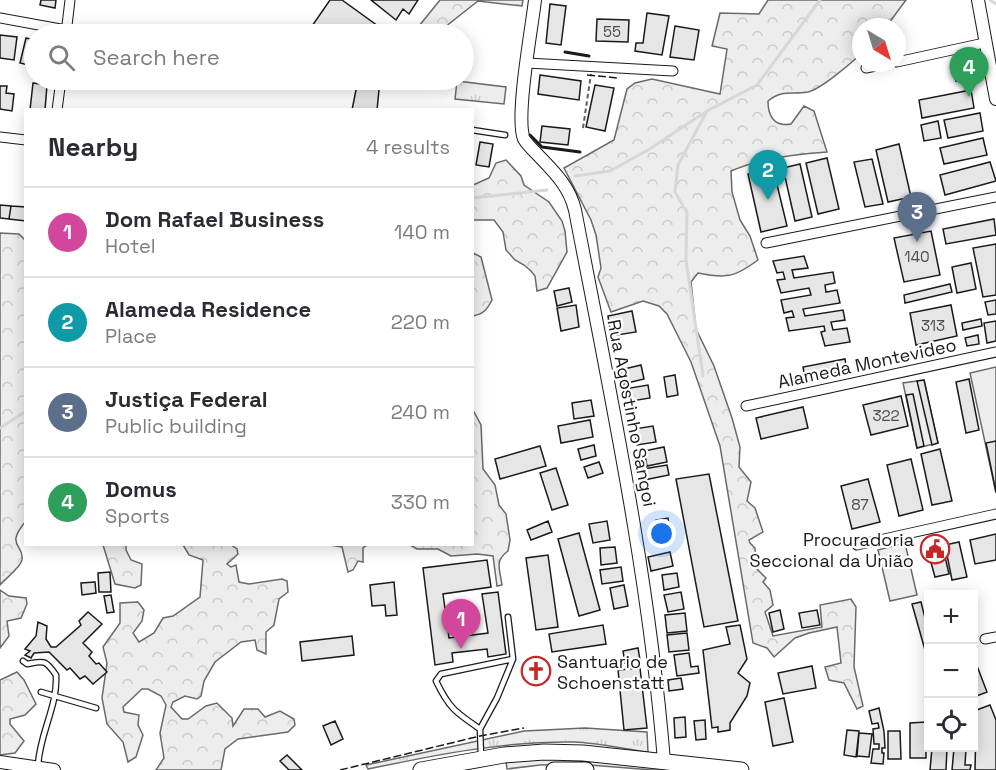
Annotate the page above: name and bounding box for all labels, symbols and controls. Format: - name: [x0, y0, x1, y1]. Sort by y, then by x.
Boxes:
- north arrow: [852, 18, 906, 72]
- house number: 55: [603, 22, 621, 41]
- search box: [24, 24, 474, 90]
- icon: search: [45, 41, 78, 74]
- text: Search here: [93, 43, 220, 71]
- pin: 4: [950, 48, 988, 97]
- text: Nearby: [48, 130, 138, 164]
- text: 4 results: [366, 134, 450, 160]
- pin: 2: [748, 150, 788, 200]
- pin: 3: [898, 192, 936, 242]
- text: Dom Rafael Business: [105, 205, 324, 233]
- text: 1: [63, 219, 72, 245]
- text: 140 m: [394, 219, 450, 245]
- text: Hotel: [105, 233, 156, 259]
- house number: 140: [904, 247, 930, 266]
- text: Alameda Residence: [105, 295, 311, 323]
- text: 2: [62, 309, 73, 335]
- text: 220 m: [391, 309, 450, 335]
- house number: 313: [921, 316, 945, 335]
- street label: Rua Agostinho Sangoi: [603, 317, 661, 509]
- text: Place: [105, 323, 157, 349]
- street label: Alameda Montevideo: [776, 333, 958, 393]
- text: Justiça Federal: [105, 385, 268, 413]
- text: 3: [61, 399, 74, 425]
- text: 240 m: [391, 399, 450, 425]
- house number: 322: [872, 406, 900, 425]
- text: Public building: [105, 413, 247, 439]
- text: Domus: [105, 475, 177, 503]
- text: 4: [61, 489, 74, 515]
- text: 330 m: [391, 489, 450, 515]
- house number: 87: [851, 495, 869, 514]
- text: Sports: [105, 503, 170, 529]
- your location: [647, 519, 676, 548]
- place label: Procuradoria Seccional da União: [750, 528, 914, 572]
- public building icon: Procuradoria Seccional da União: [919, 533, 951, 565]
- map controls: [924, 590, 978, 752]
- button: +: [924, 590, 978, 644]
- pin: 1: [442, 600, 480, 649]
- button: −: [924, 644, 978, 698]
- place label: Santuario de Schoenstatt: [557, 650, 668, 694]
- church icon: Santuario de Schoenstatt: [520, 655, 552, 687]
- button: locate: [924, 698, 978, 752]

